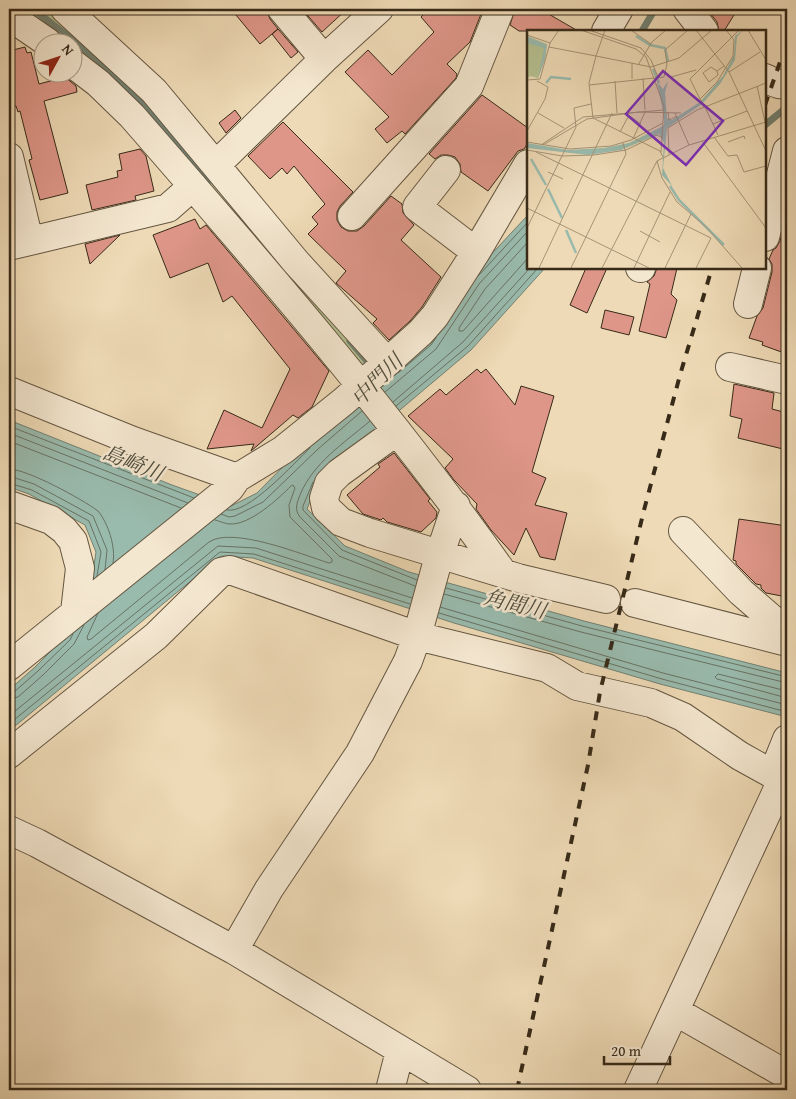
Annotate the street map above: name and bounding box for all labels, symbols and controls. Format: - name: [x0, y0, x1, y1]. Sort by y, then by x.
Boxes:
- inset map: [527, 30, 766, 269]
- north arrow: [32, 32, 82, 82]
- text: N: [57, 40, 79, 60]
- water label: 中門川: [343, 345, 411, 413]
- water label: 島崎川: [98, 436, 170, 489]
- water label: 角間川: [481, 581, 551, 627]
- scale bar: [604, 1034, 670, 1066]
- text: 20 m: [611, 1040, 642, 1061]

